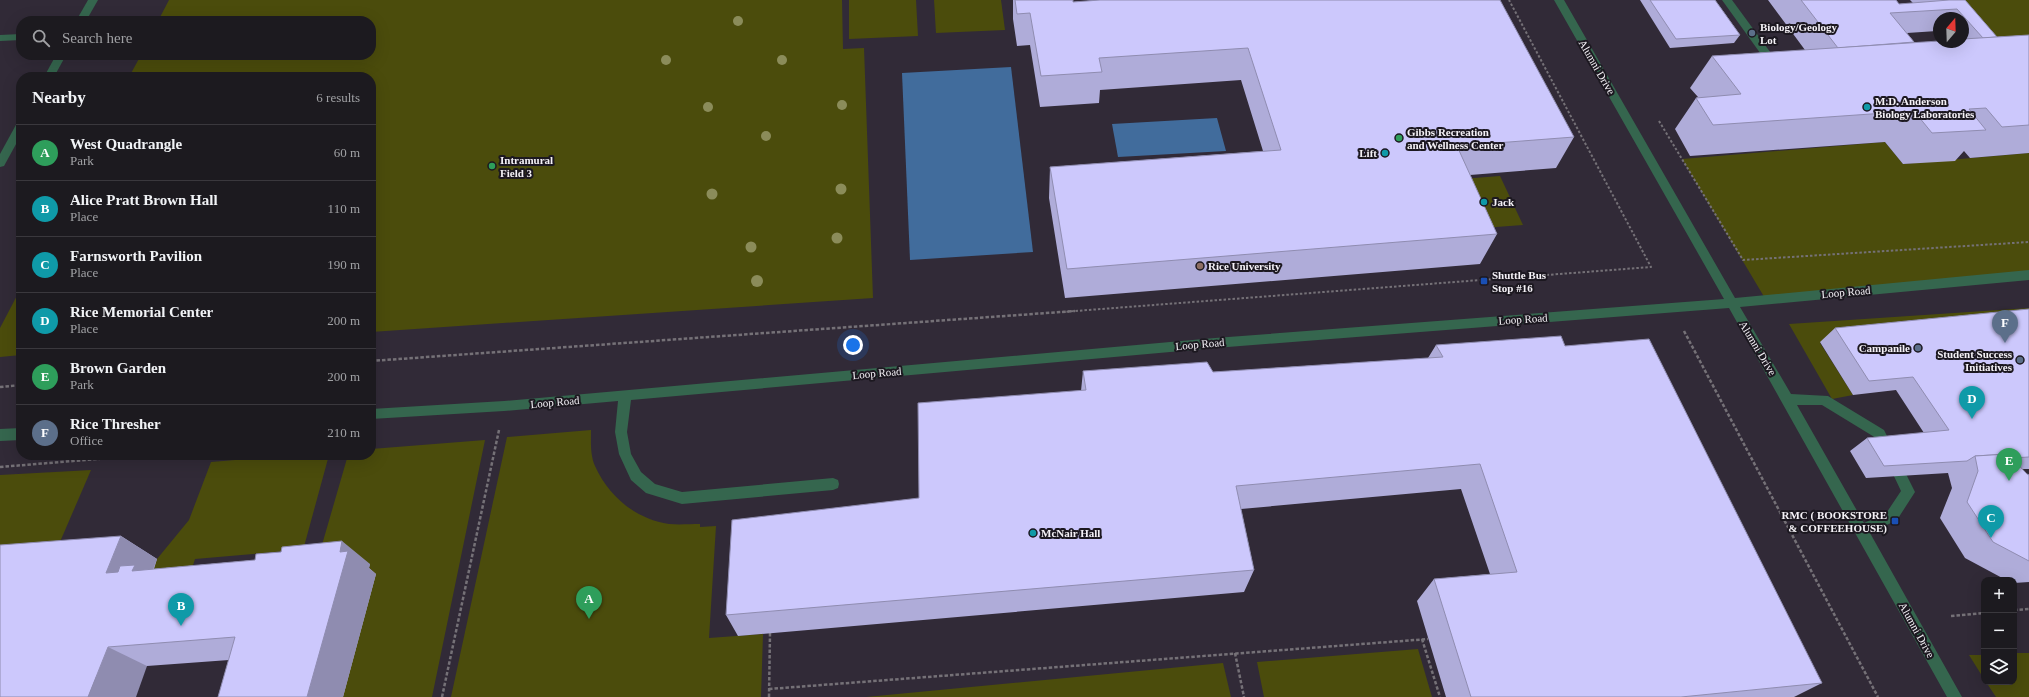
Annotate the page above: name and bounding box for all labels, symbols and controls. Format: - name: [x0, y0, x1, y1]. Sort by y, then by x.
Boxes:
- north arrow: [1933, 12, 1969, 48]
- search box: [16, 16, 376, 60]
- place label: Biology/Geology Lot: [1760, 21, 1838, 46]
- icon: search: [30, 27, 52, 49]
- marker: Biology/Geology Lot: [1747, 28, 1757, 38]
- text: Search here: [62, 30, 132, 46]
- street label: Alumni Drive: [1576, 37, 1618, 97]
- text: Nearby: [32, 88, 86, 107]
- text: 6 results: [316, 90, 360, 105]
- place label: M.D. Anderson Biology Laboratories: [1875, 95, 1975, 120]
- marker: M.D. Anderson Biology Laboratories: [1862, 102, 1872, 112]
- place label: Gibbs Recreation and Wellness Center: [1407, 126, 1503, 151]
- marker: Gibbs Recreation and Wellness Center: [1394, 133, 1404, 143]
- text: West Quadrangle: [70, 136, 182, 152]
- text: A: [40, 145, 50, 160]
- text: 60 m: [334, 145, 360, 160]
- place label: Lift: [1359, 147, 1377, 159]
- marker: Lift: [1380, 148, 1390, 158]
- text: Park: [70, 153, 94, 168]
- place label: Intramural Field 3: [500, 154, 553, 179]
- marker: Intramural Field 3: [487, 161, 497, 171]
- text: Alice Pratt Brown Hall: [70, 192, 218, 208]
- place label: Jack: [1492, 196, 1515, 208]
- marker: Jack: [1479, 197, 1489, 207]
- text: B: [41, 201, 49, 216]
- text: 110 m: [328, 201, 360, 216]
- text: Place: [70, 209, 98, 224]
- text: Farnsworth Pavilion: [70, 248, 202, 264]
- text: C: [40, 257, 50, 272]
- text: 190 m: [327, 257, 360, 272]
- place label: Rice University: [1208, 260, 1281, 272]
- marker: Rice University: [1195, 261, 1205, 271]
- text: Place: [70, 265, 98, 280]
- place label: Shuttle Bus Stop #16: [1492, 269, 1547, 294]
- marker: Shuttle Bus Stop #16: [1479, 276, 1489, 286]
- street label: Loop Road: [1821, 284, 1872, 300]
- text: Rice Memorial Center: [70, 304, 213, 320]
- pin: F: [1992, 310, 2018, 343]
- street label: Loop Road: [1498, 311, 1548, 327]
- text: D: [40, 313, 50, 328]
- text: 200 m: [327, 313, 360, 328]
- street label: Alumni Drive: [1737, 319, 1779, 378]
- text: Place: [70, 321, 98, 336]
- your location: [843, 335, 863, 355]
- street label: Loop Road: [1175, 336, 1226, 352]
- place label: Campanile: [1859, 342, 1910, 354]
- marker: Campanile: [1913, 343, 1923, 353]
- place label: Student Success Initiatives: [1937, 348, 2013, 373]
- marker: Student Success Initiatives: [2015, 355, 2025, 365]
- text: Brown Garden: [70, 360, 166, 376]
- street label: Loop Road: [852, 365, 903, 381]
- text: E: [41, 369, 49, 384]
- text: 200 m: [327, 369, 360, 384]
- text: Park: [70, 377, 94, 392]
- pin: D: [1959, 386, 1985, 419]
- street label: Loop Road: [530, 394, 581, 410]
- text: Rice Thresher: [70, 416, 161, 432]
- text: F: [41, 425, 49, 440]
- text: 210 m: [327, 425, 360, 440]
- text: Office: [70, 433, 103, 448]
- pin: E: [1996, 448, 2022, 481]
- pin: C: [1978, 505, 2004, 538]
- place label: RMC ( BOOKSTORE & COFFEEHOUSE): [1781, 509, 1887, 535]
- marker: RMC ( BOOKSTORE & COFFEEHOUSE): [1890, 516, 1900, 526]
- place label: McNair Hall: [1041, 527, 1100, 539]
- marker: McNair Hall: [1028, 528, 1038, 538]
- map controls: [1981, 577, 2017, 685]
- button: +: [1981, 577, 2017, 613]
- pin: A: [576, 586, 602, 619]
- pin: B: [168, 593, 194, 626]
- street label: Alumni Drive: [1897, 600, 1937, 660]
- button: −: [1981, 613, 2017, 649]
- button: layers: [1981, 649, 2017, 685]

